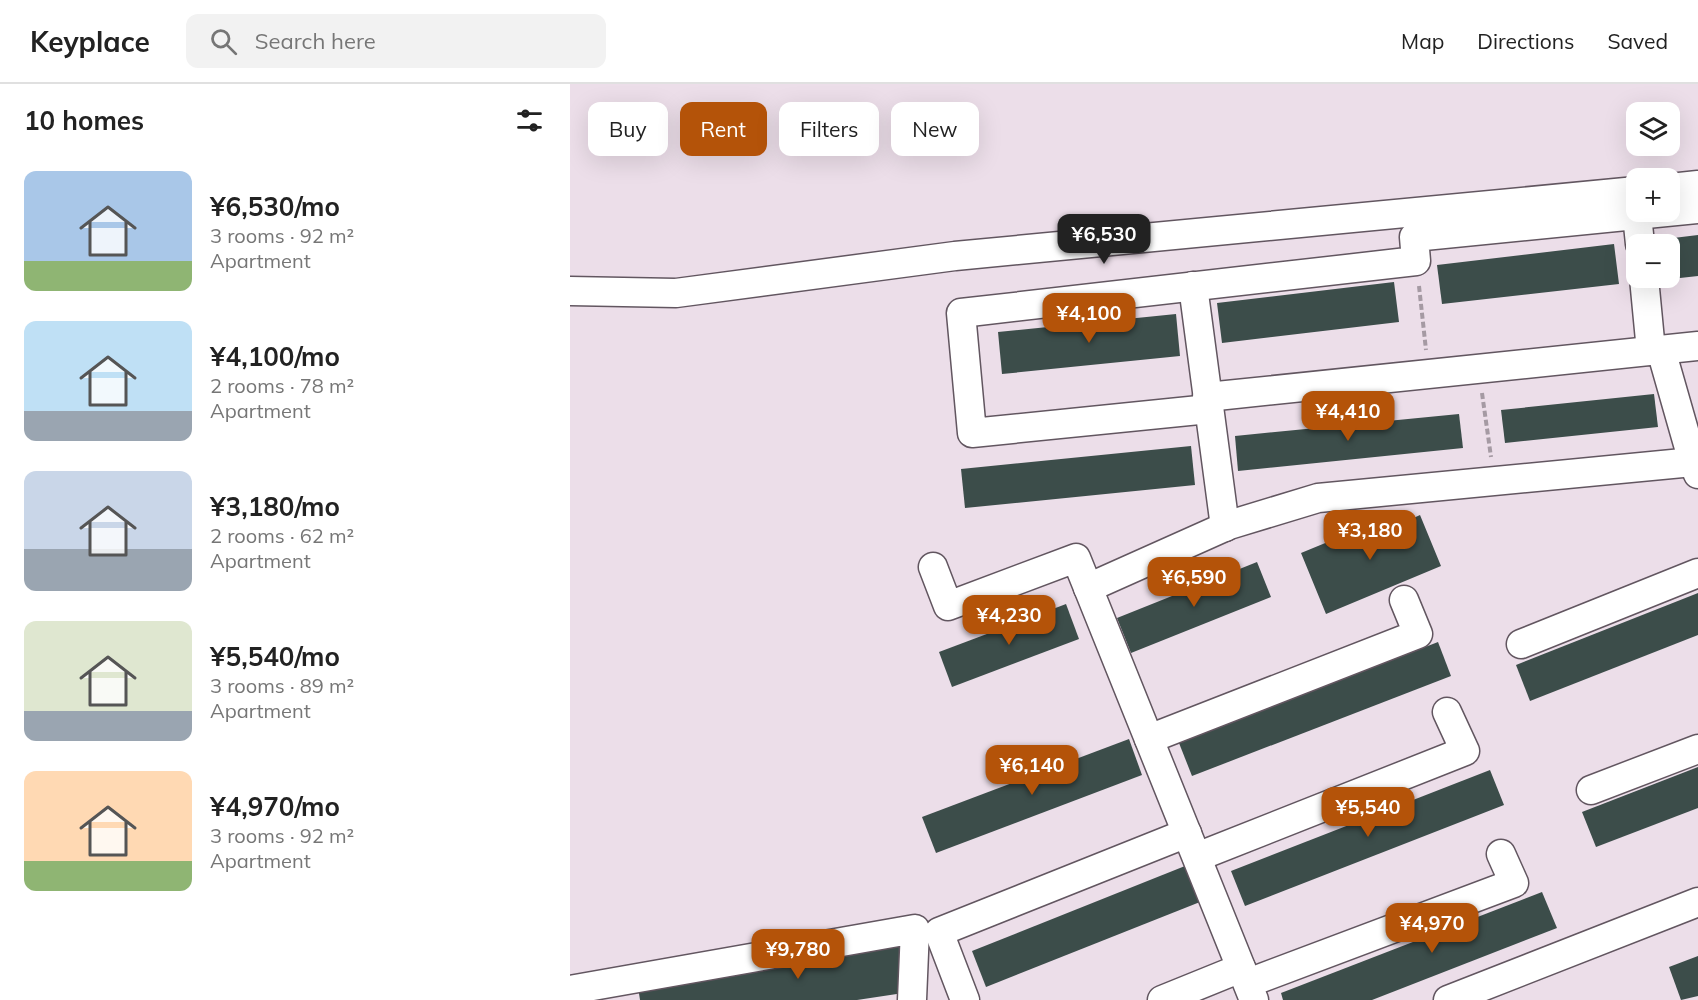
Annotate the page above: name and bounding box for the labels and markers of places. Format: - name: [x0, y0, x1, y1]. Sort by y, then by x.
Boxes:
- pin: ¥6,530: [1055, 214, 1153, 265]
- pin: ¥4,100: [1040, 293, 1138, 344]
- pin: ¥4,410: [1299, 391, 1397, 442]
- pin: ¥3,180: [1321, 510, 1419, 561]
- pin: ¥6,590: [1145, 557, 1243, 608]
- pin: ¥4,230: [960, 595, 1058, 646]
- pin: ¥6,140: [983, 745, 1081, 796]
- pin: ¥5,540: [1319, 787, 1417, 838]
- pin: ¥4,970: [1383, 903, 1481, 954]
- pin: ¥9,780: [749, 929, 847, 980]

